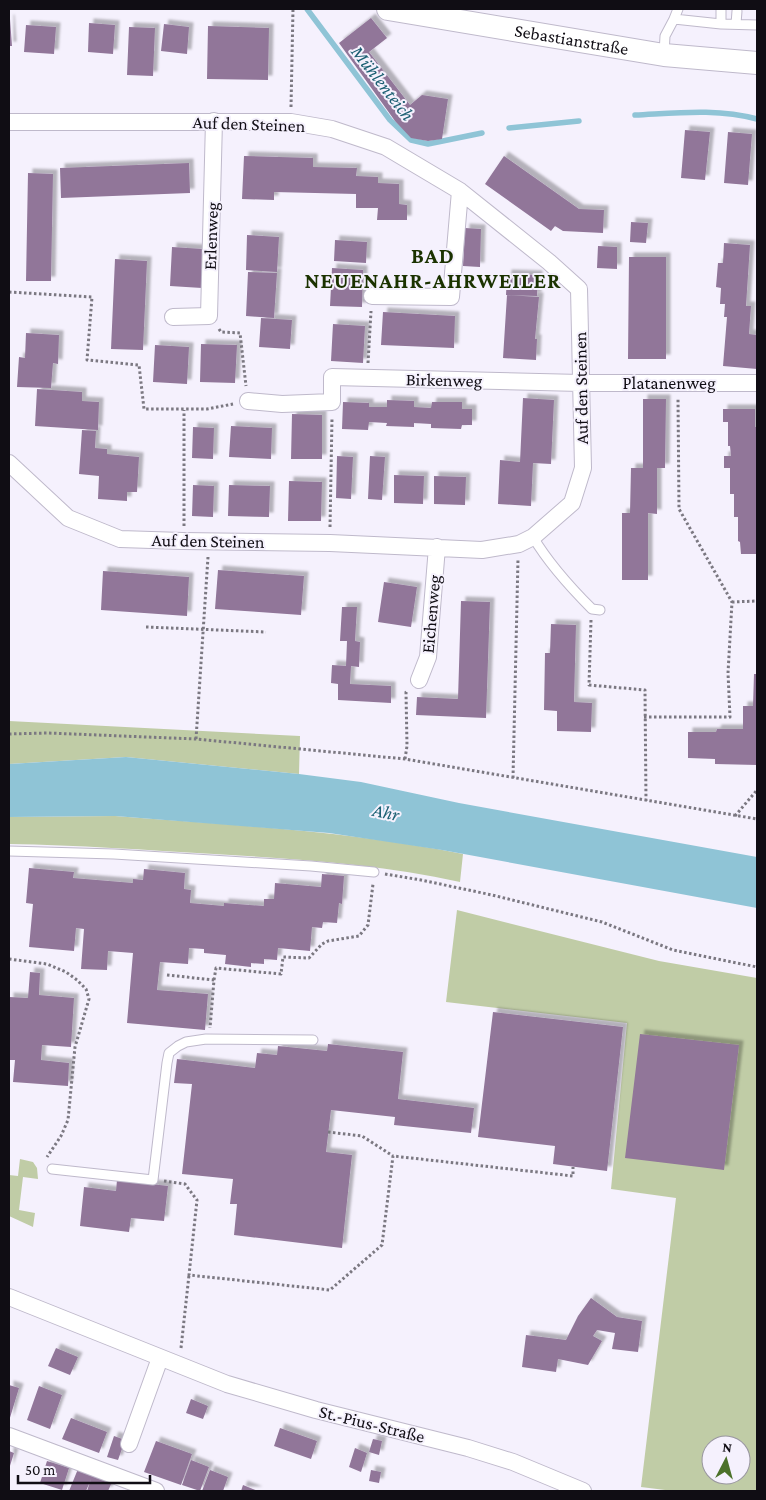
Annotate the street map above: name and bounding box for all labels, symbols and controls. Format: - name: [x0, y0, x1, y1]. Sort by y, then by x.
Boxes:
- street label: Sebastianstraße: [513, 20, 630, 59]
- water label: Mühlenteich: [347, 40, 419, 125]
- street label: Auf den Steinen: [192, 112, 306, 136]
- street label: Erlenweg: [200, 201, 222, 270]
- district label: BAD NEUENAHR-AHRWEILER: [305, 243, 561, 293]
- street label: Auf den Steinen: [570, 331, 592, 445]
- street label: Birkenweg: [406, 369, 483, 391]
- street label: Platanenweg: [622, 373, 716, 393]
- street label: Auf den Steinen: [151, 530, 265, 552]
- street label: Eichenweg: [418, 574, 444, 654]
- water label: Ahr: [370, 799, 402, 825]
- street label: St.-Pius-Straße: [317, 1401, 427, 1447]
- north arrow: [701, 1435, 751, 1485]
- text: N: [722, 1439, 733, 1456]
- scale bar: [18, 1452, 150, 1484]
- text: 50 m: [25, 1462, 55, 1478]

